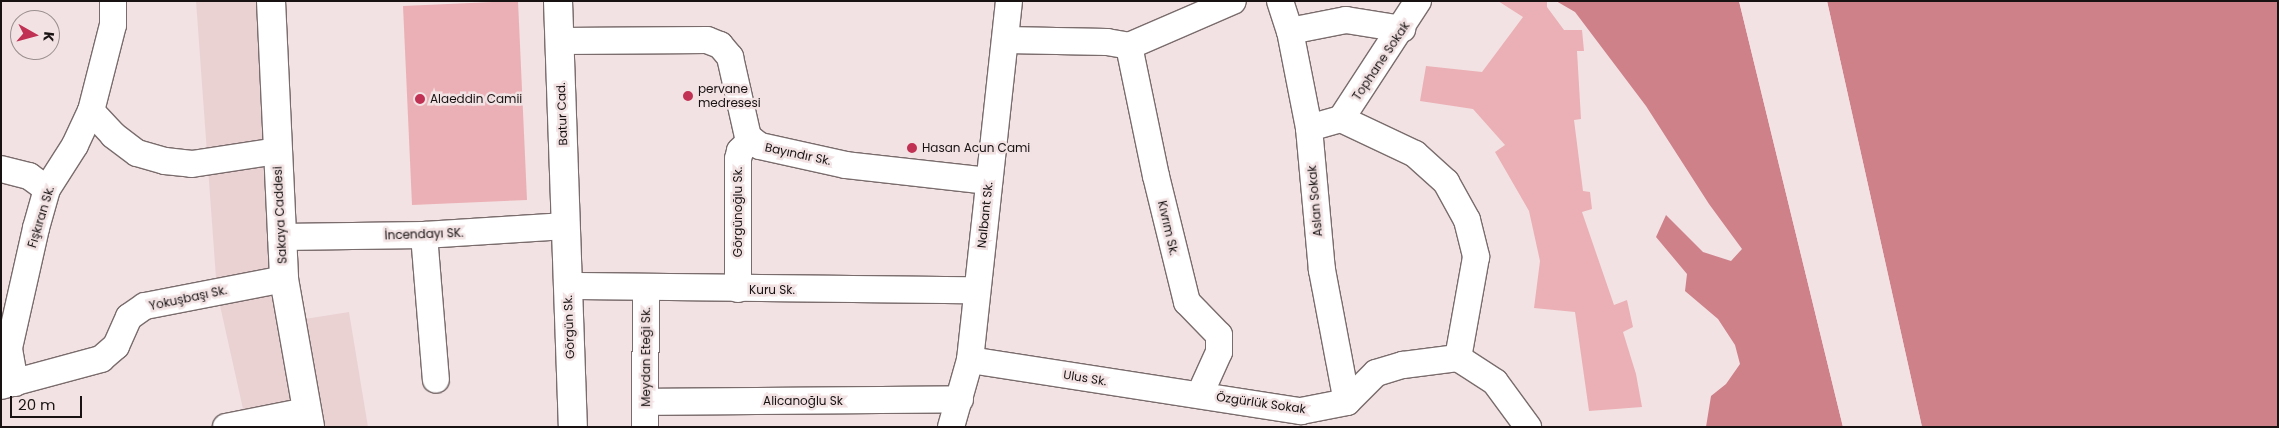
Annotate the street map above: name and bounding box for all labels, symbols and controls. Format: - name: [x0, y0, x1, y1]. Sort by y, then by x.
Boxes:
- north arrow: [10, 10, 60, 60]
- street label: Tophane Sokak: [1349, 19, 1413, 103]
- text: K: [38, 31, 59, 43]
- street label: Batur Cad.: [554, 82, 570, 146]
- place label: pervane medresesi: [698, 82, 761, 110]
- marker: pervane medresesi: [682, 90, 694, 102]
- place label: Alaeddin Camii: [430, 92, 522, 106]
- marker: Alaeddin Camii: [414, 93, 426, 105]
- street label: Bayındır Sk.: [764, 140, 832, 168]
- place label: Hasan Acun Cami: [922, 141, 1030, 155]
- marker: Hasan Acun Cami: [906, 142, 918, 154]
- street label: Aslan Sokak: [1305, 165, 1325, 237]
- street label: Sakaya Caddesi: [270, 166, 290, 264]
- street label: Görgünoğlu Sk.: [731, 167, 745, 257]
- street label: Nalbant Sk.: [974, 181, 996, 249]
- street label: Fışkıran Sk.: [25, 184, 57, 250]
- street label: Kıvrım Sk.: [1155, 199, 1181, 257]
- street label: İncendayı SK.: [384, 225, 464, 243]
- street label: Yokuşbaşı Sk.: [148, 283, 228, 313]
- street label: Kuru Sk.: [749, 283, 795, 297]
- street label: Görgün Sk.: [561, 295, 577, 359]
- street label: Meydan Eteği Sk.: [639, 307, 653, 407]
- street label: Ulus Sk.: [1062, 367, 1108, 389]
- scale bar: [12, 386, 85, 418]
- street label: Özgürlük Sokak: [1215, 390, 1307, 416]
- text: 20 m: [18, 394, 56, 415]
- street label: Alicanoğlu Sk: [763, 394, 843, 408]

